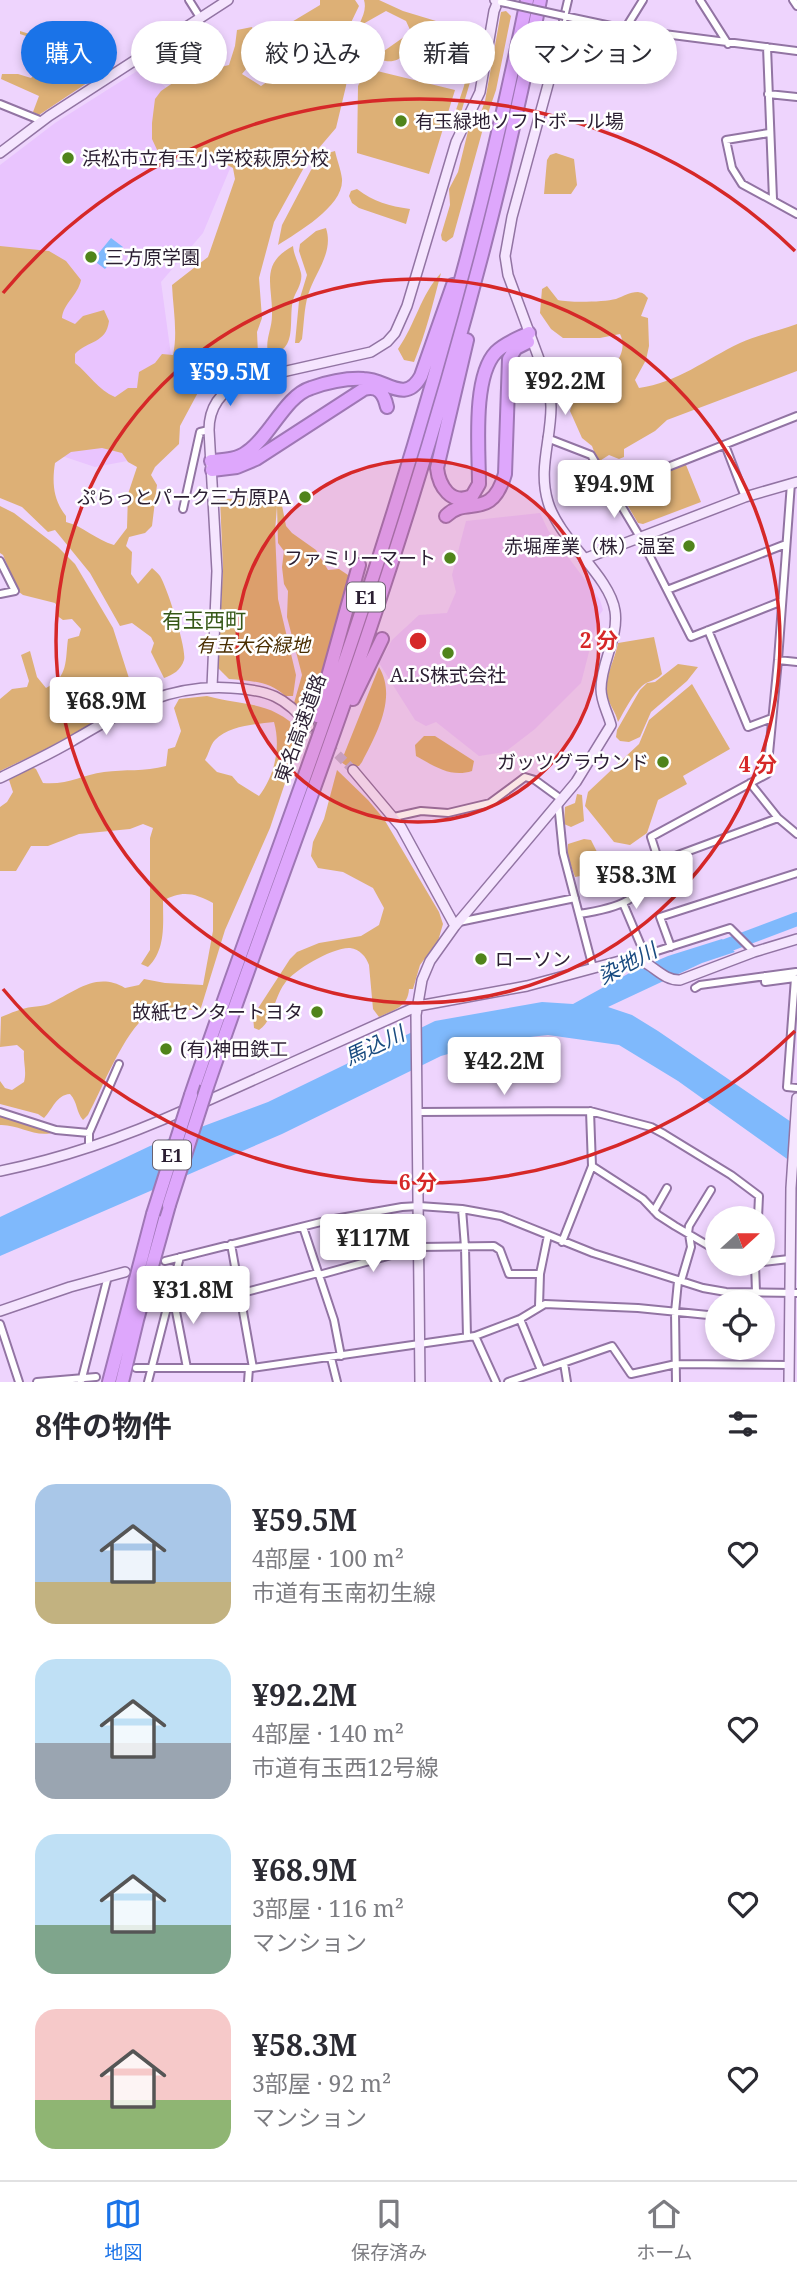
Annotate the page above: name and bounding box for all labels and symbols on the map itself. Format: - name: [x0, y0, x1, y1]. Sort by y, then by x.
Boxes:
- place label: 有玉緑地ソフトボール場: [415, 108, 624, 134]
- marker: 有玉緑地ソフトボール場: [393, 113, 409, 129]
- place label: 浜松市立有玉小学校萩原分校: [82, 145, 329, 171]
- marker: 浜松市立有玉小学校萩原分校: [60, 150, 76, 166]
- place label: 三方原学園: [105, 244, 200, 270]
- marker: 三方原学園: [83, 249, 99, 265]
- pin: ¥59.5M: [173, 348, 287, 408]
- pin: ¥92.2M: [508, 358, 622, 417]
- pin: ¥94.9M: [557, 461, 671, 520]
- place label: ぷらっとパーク三方原PA: [77, 484, 292, 510]
- marker: ぷらっとパーク三方原PA: [297, 489, 313, 505]
- place label: 赤堀産業（株）温室: [504, 533, 675, 559]
- marker: 赤堀産業（株）温室: [681, 538, 697, 554]
- place label: ファミリーマート: [284, 545, 436, 571]
- marker: ファミリーマート: [442, 550, 458, 566]
- road number: E1: [347, 582, 385, 612]
- district label: 有玉西町: [162, 606, 246, 634]
- text: 2 分: [580, 626, 618, 654]
- centre of rings: [406, 629, 430, 653]
- park label: 有玉大谷緑地: [196, 632, 312, 658]
- marker: A.I.S株式会社: [440, 645, 456, 661]
- place label: A.I.S株式会社: [390, 662, 506, 688]
- street label: 東名高速道路: [268, 670, 332, 786]
- pin: ¥68.9M: [49, 678, 163, 737]
- place label: ガッツグラウンド: [497, 749, 649, 775]
- text: 4 分: [739, 750, 777, 778]
- marker: ガッツグラウンド: [655, 754, 671, 770]
- pin: ¥58.3M: [579, 852, 693, 911]
- water label: 染地川: [593, 935, 663, 990]
- place label: ローソン: [495, 946, 571, 972]
- marker: ローソン: [473, 951, 489, 967]
- place label: 故紙センタートヨタ: [132, 999, 303, 1025]
- marker: 故紙センタートヨタ: [309, 1004, 325, 1020]
- water label: 馬込川: [340, 1018, 410, 1071]
- place label: (有)神田鉄工: [180, 1036, 288, 1062]
- pin: ¥42.2M: [447, 1038, 561, 1097]
- marker: (有)神田鉄工: [158, 1041, 174, 1057]
- road number: E1: [153, 1140, 191, 1170]
- text: 6 分: [399, 1168, 437, 1196]
- north arrow: [705, 1206, 775, 1276]
- pin: ¥117M: [324, 1214, 422, 1274]
- pin: ¥31.8M: [136, 1266, 250, 1326]

